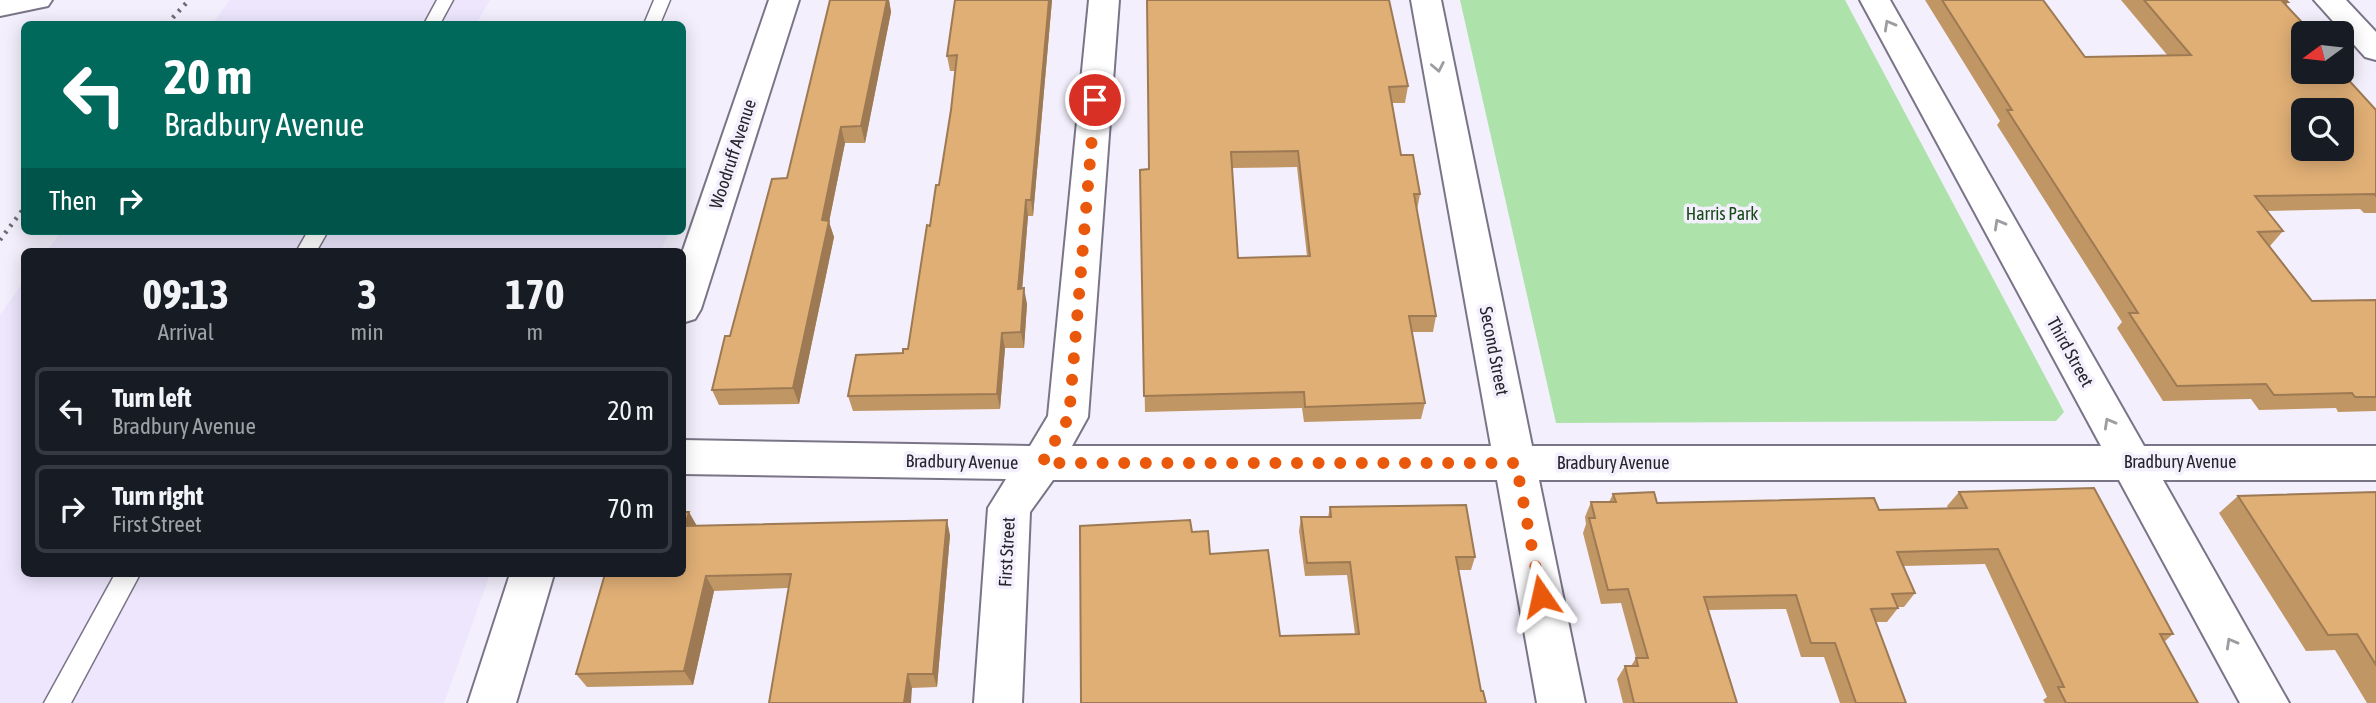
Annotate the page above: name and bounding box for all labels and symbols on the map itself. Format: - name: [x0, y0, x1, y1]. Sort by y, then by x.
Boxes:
- one-way arrow: [1884, 20, 1897, 32]
- north arrow: [2291, 21, 2354, 84]
- one-way arrow: [1430, 61, 1445, 73]
- pin: [1065, 70, 1125, 130]
- street label: Woodruff Avenue: [705, 96, 760, 211]
- park label: Harris Park: [1686, 203, 1758, 224]
- one-way arrow: [1994, 219, 2007, 231]
- street label: Second Street: [1476, 305, 1513, 397]
- street label: Third Street: [2043, 313, 2098, 390]
- one-way arrow: [2104, 418, 2117, 430]
- street label: Bradbury Avenue: [906, 450, 1019, 473]
- street label: Bradbury Avenue: [2124, 451, 2236, 472]
- street label: Bradbury Avenue: [1557, 452, 1669, 473]
- street label: First Street: [994, 516, 1019, 588]
- position arrow: [1504, 559, 1578, 633]
- one-way arrow: [2226, 638, 2239, 651]

